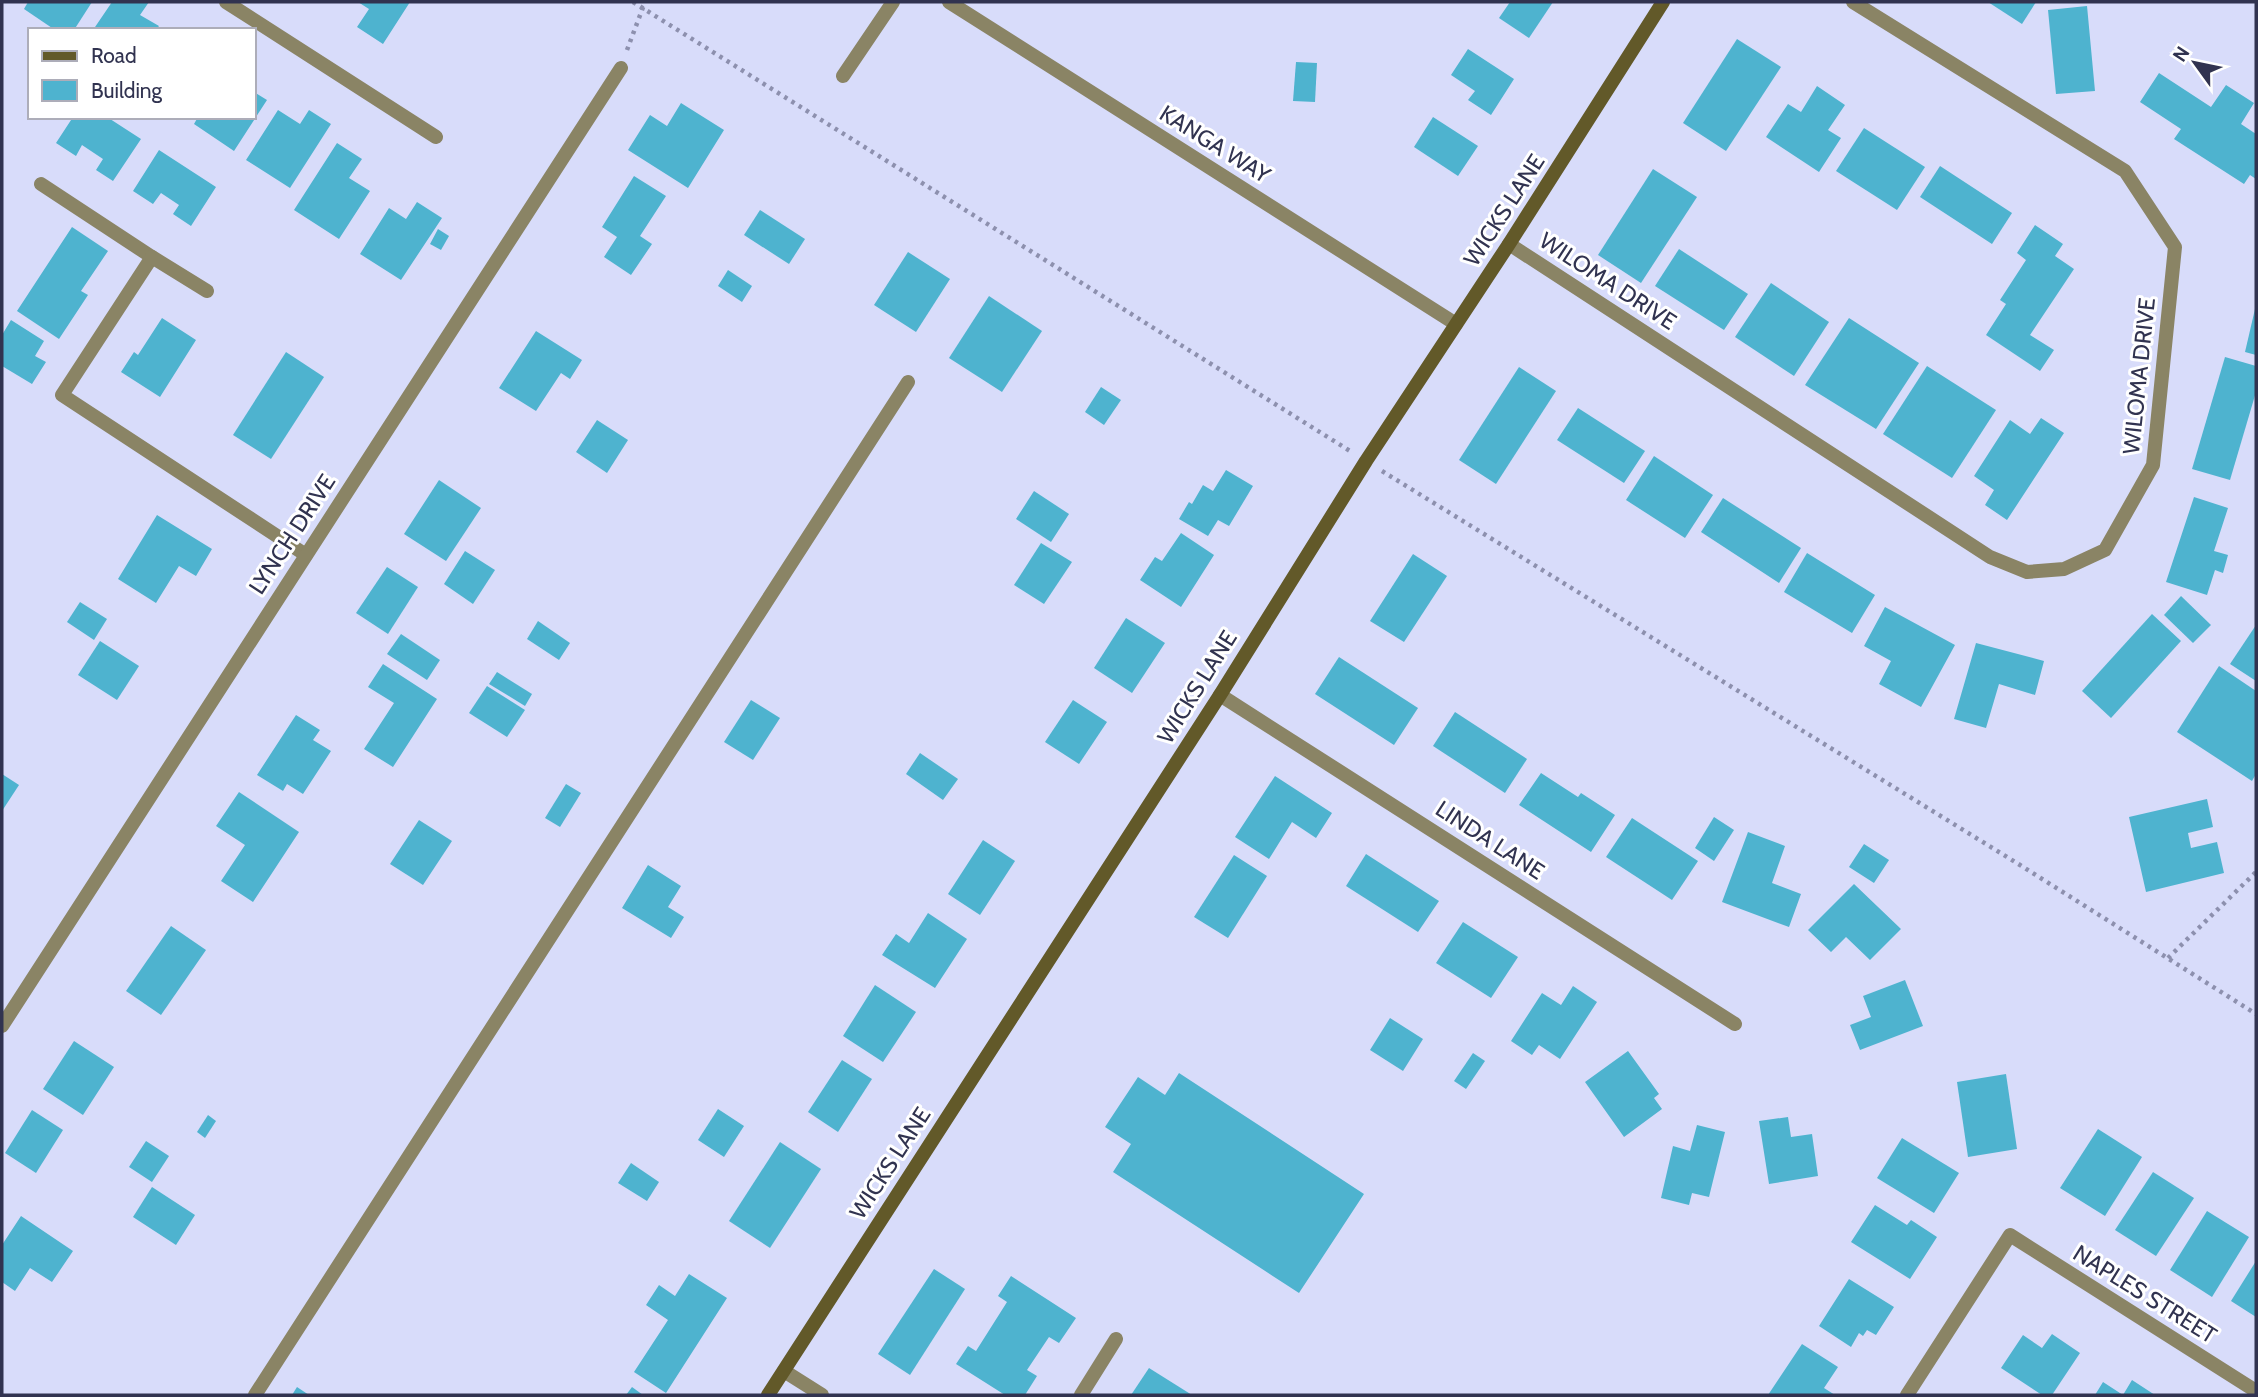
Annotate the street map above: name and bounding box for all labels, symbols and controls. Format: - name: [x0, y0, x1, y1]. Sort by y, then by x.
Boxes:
- legend: [28, 28, 256, 119]
- north arrow: [2160, 28, 2230, 98]
- text: N: [2168, 42, 2194, 66]
- text: Road: [91, 43, 137, 68]
- text: Building: [91, 78, 163, 103]
- street label: KANGA WAY: [1155, 99, 1276, 189]
- street label: WICKS LANE: [1457, 149, 1551, 271]
- street label: WILOMA DRIVE: [1534, 226, 1682, 336]
- street label: WILOMA DRIVE: [2117, 296, 2161, 456]
- street label: LYNCH DRIVE: [243, 469, 341, 599]
- street label: WICKS LANE: [1151, 625, 1243, 749]
- street label: LINDA LANE: [1430, 794, 1550, 886]
- street label: WICKS LANE: [843, 1102, 937, 1224]
- street label: NAPLES STREET: [2068, 1239, 2222, 1349]

